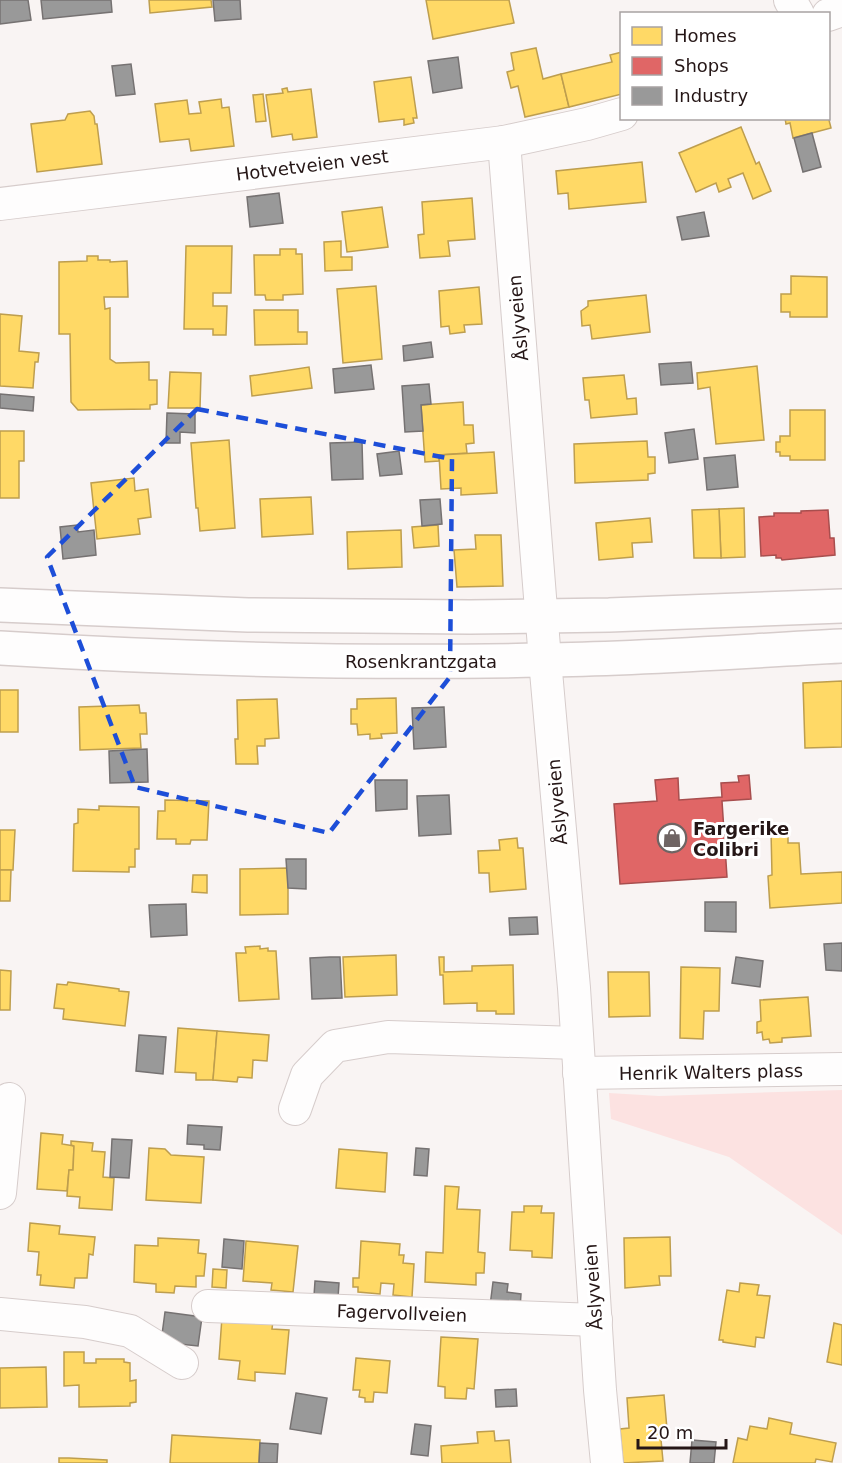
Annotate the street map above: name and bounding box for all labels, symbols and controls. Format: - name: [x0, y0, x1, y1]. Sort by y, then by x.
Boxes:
- legend: [620, 12, 830, 120]
- text: Homes: [674, 25, 737, 46]
- text: Shops: [674, 55, 729, 76]
- text: Industry: [674, 85, 748, 106]
- street label: Hotvetveien vest: [235, 145, 389, 185]
- street label: Åslyveien: [504, 274, 532, 362]
- street label: Rosenkrantzgata: [345, 651, 497, 672]
- street label: Åslyveien: [543, 758, 571, 846]
- place label: Fargerike Colibri: [693, 818, 789, 860]
- shop icon: Fargerike Colibri: [656, 822, 688, 854]
- street label: Henrik Walters plass: [619, 1060, 803, 1084]
- street label: Åslyveien: [580, 1243, 606, 1331]
- street label: Fagervollveien: [336, 1300, 468, 1326]
- scale bar: [638, 1412, 726, 1450]
- text: 20 m: [647, 1422, 693, 1443]

